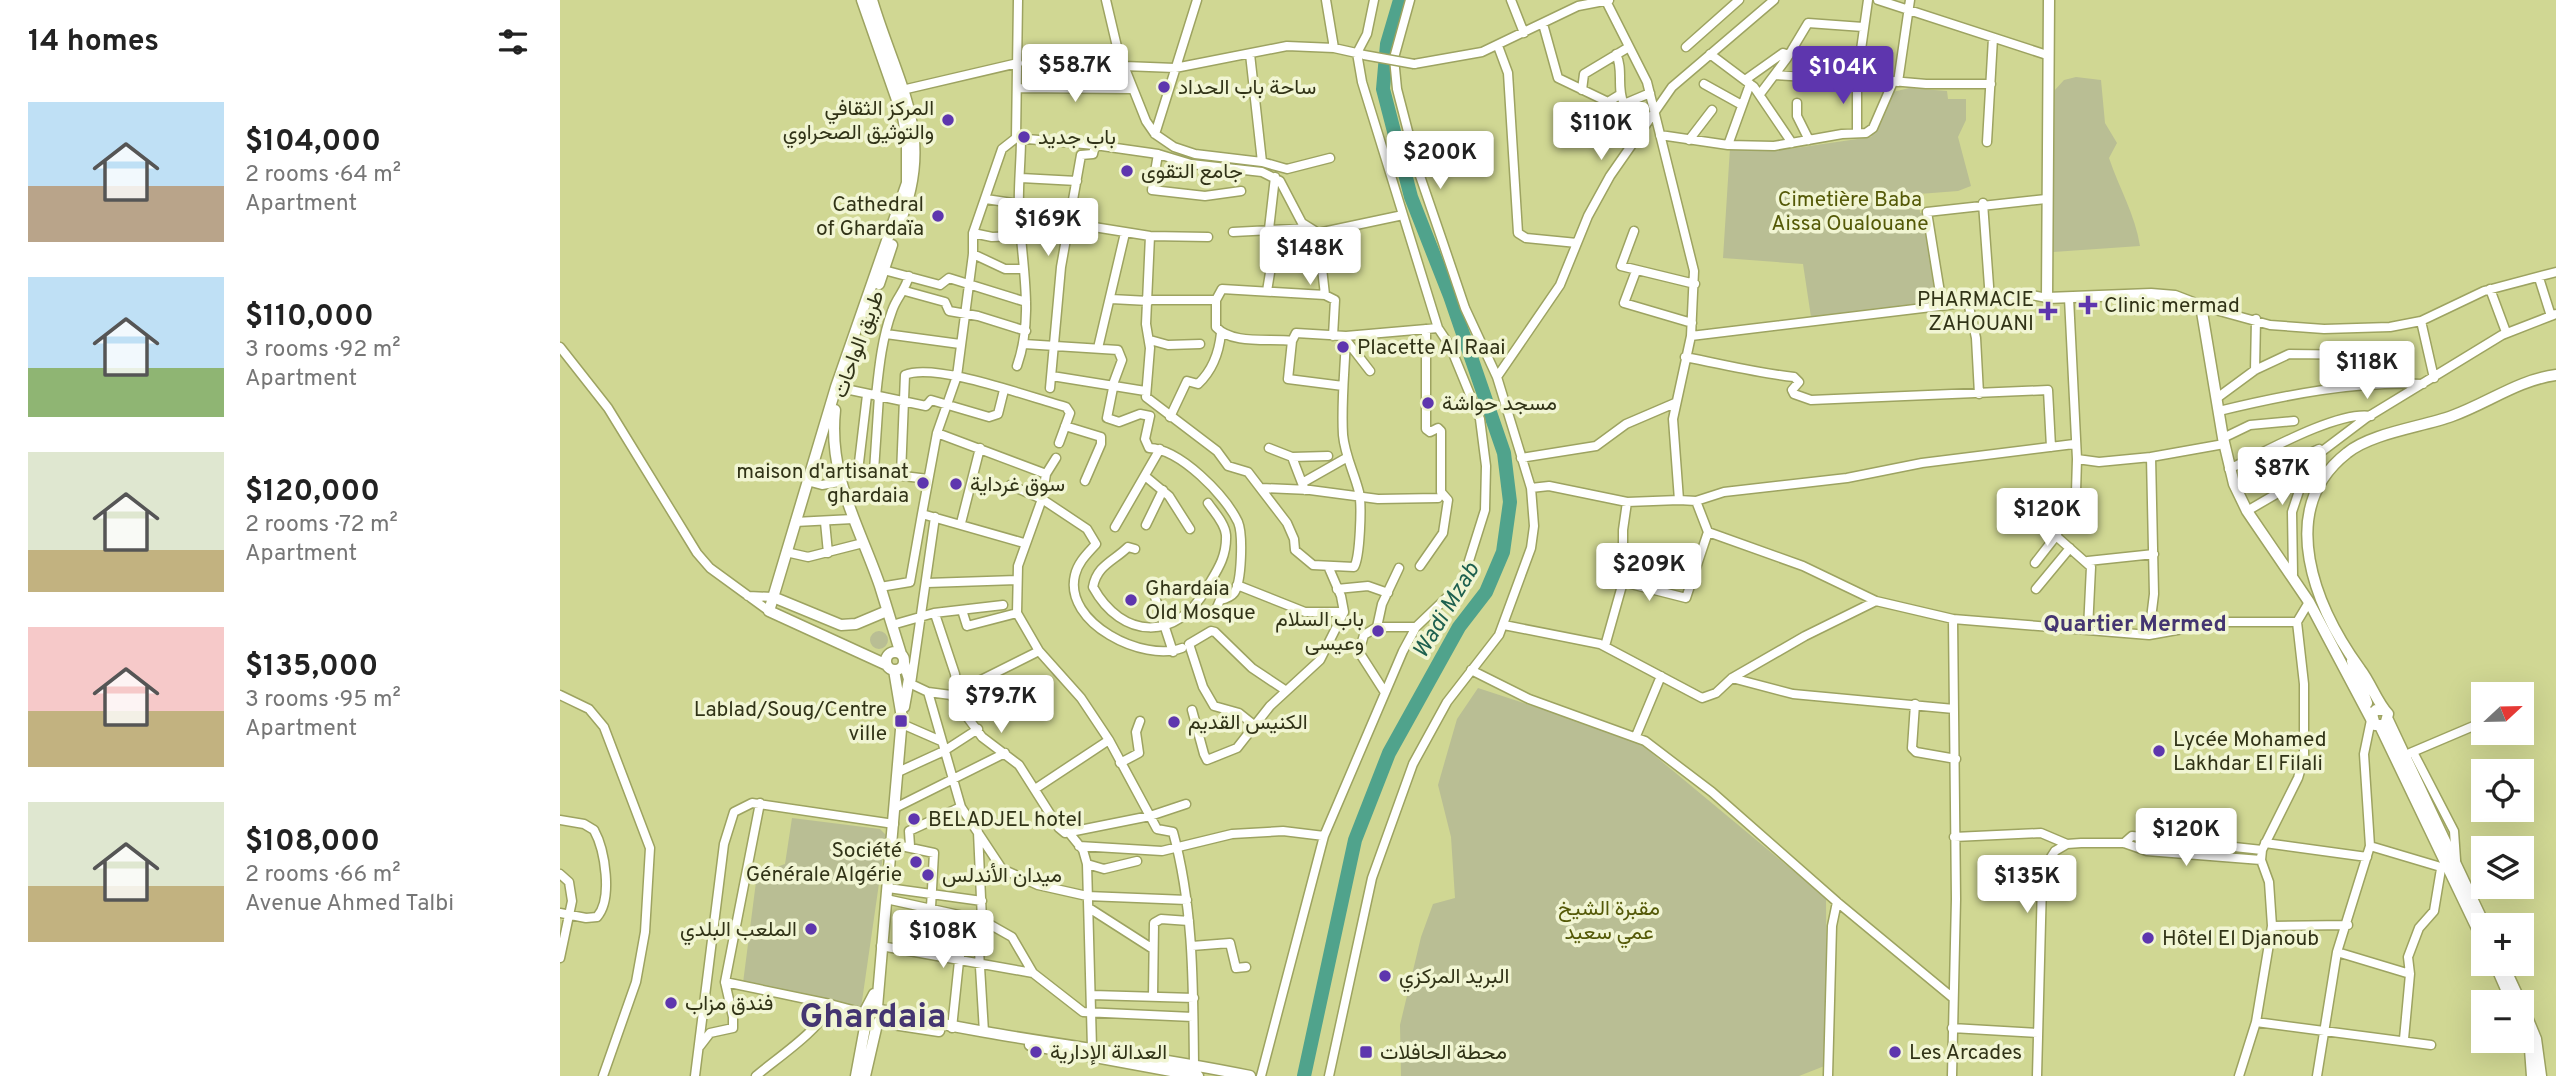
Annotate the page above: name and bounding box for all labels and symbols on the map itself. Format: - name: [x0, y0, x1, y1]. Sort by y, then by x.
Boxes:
- pin: $58.7K: [1018, 44, 1132, 104]
- pin: $104K: [1794, 46, 1892, 106]
- place label: ساحة باب الحداد: [1178, 75, 1316, 102]
- marker: ساحة باب الحداد: [1156, 79, 1172, 95]
- place label: المركز الثقافي والتوثيق الصحراوي: [783, 96, 934, 149]
- pin: $110K: [1552, 102, 1650, 162]
- marker: المركز الثقافي والتوثيق الصحراوي: [940, 112, 956, 128]
- place label: باب جديد: [1038, 125, 1116, 152]
- marker: باب جديد: [1016, 129, 1032, 145]
- pin: $200K: [1391, 132, 1489, 191]
- place label: جامع التقوى: [1141, 159, 1243, 186]
- marker: جامع التقوى: [1119, 163, 1135, 179]
- park label: Cimetière Baba Aissa Oualouane: [1771, 187, 1929, 238]
- place label: Cathedral of Ghardaïa: [816, 192, 924, 243]
- pin: $169K: [999, 198, 1097, 258]
- marker: Cathedral of Ghardaïa: [930, 208, 946, 224]
- pin: $148K: [1261, 228, 1359, 287]
- street label: طريق الواحات: [827, 287, 891, 402]
- place label: PHARMACIE ZAHOUANI: [1917, 287, 2034, 338]
- place label: Clinic mermad: [2104, 293, 2240, 320]
- marker: Clinic mermad: [2078, 295, 2098, 315]
- marker: PHARMACIE ZAHOUANI: [2040, 303, 2056, 319]
- place label: Placette Al Raai: [1357, 335, 1506, 362]
- marker: Placette Al Raai: [1335, 339, 1351, 355]
- pin: $118K: [2318, 342, 2416, 401]
- place label: مسجد حواشة: [1442, 391, 1557, 418]
- marker: مسجد حواشة: [1420, 395, 1436, 411]
- pin: $87K: [2241, 448, 2323, 507]
- place label: maison d'artisanat ghardaia: [736, 459, 909, 510]
- place label: سوق غرداية: [970, 472, 1065, 499]
- marker: maison d'artisanat ghardaia: [915, 475, 931, 491]
- marker: سوق غرداية: [948, 476, 964, 492]
- pin: $120K: [1998, 489, 2096, 548]
- pin: $209K: [1600, 544, 1698, 603]
- water label: Wadi Mzab: [1407, 558, 1487, 664]
- place label: Ghardaia Old Mosque: [1145, 576, 1255, 627]
- marker: Ghardaia Old Mosque: [1123, 592, 1139, 608]
- place label: باب السلام وعيسى: [1275, 607, 1364, 658]
- district label: Quartier Mermed: [2043, 611, 2227, 640]
- marker: باب السلام وعيسى: [1370, 623, 1386, 639]
- pin: $79.7K: [944, 676, 1058, 735]
- north arrow: [2471, 682, 2534, 746]
- place label: Lablad/Soug/Centre ville: [694, 697, 887, 748]
- place label: الكنيس القديم: [1188, 710, 1308, 737]
- marker: Lablad/Soug/Centre ville: [893, 713, 909, 729]
- marker: الكنيس القديم: [1166, 714, 1182, 730]
- place label: Lycée Mohamed Lakhdar El Filali: [2173, 727, 2327, 778]
- marker: Lycée Mohamed Lakhdar El Filali: [2151, 743, 2167, 759]
- place label: BELADJEL hotel: [928, 807, 1082, 834]
- pin: $120K: [2137, 808, 2235, 868]
- marker: BELADJEL hotel: [906, 811, 922, 827]
- place label: Société Générale Algérie: [746, 838, 902, 889]
- marker: Société Générale Algérie: [908, 854, 924, 870]
- pin: $135K: [1978, 856, 2076, 915]
- place label: ميدان الأندلس: [942, 863, 1062, 890]
- marker: ميدان الأندلس: [920, 867, 936, 883]
- park label: مقبرة الشيخ عمي سعيد: [1558, 896, 1660, 949]
- pin: $108K: [894, 911, 992, 970]
- place label: الملعب البلدي: [680, 917, 797, 946]
- marker: الملعب البلدي: [803, 921, 819, 937]
- place label: Hôtel El Djanoub: [2162, 926, 2319, 953]
- marker: Hôtel El Djanoub: [2140, 930, 2156, 946]
- place label: البريد المركزي: [1399, 964, 1509, 993]
- marker: البريد المركزي: [1377, 968, 1393, 984]
- place label: فندق مزاب: [685, 991, 773, 1018]
- marker: فندق مزاب: [663, 995, 679, 1011]
- district label: Ghardaia: [799, 996, 947, 1040]
- place label: العدالة الإدارية: [1050, 1040, 1167, 1067]
- place label: محطة الحافلات: [1380, 1040, 1507, 1067]
- place label: Les Arcades: [1909, 1040, 2022, 1067]
- marker: العدالة الإدارية: [1028, 1044, 1044, 1060]
- marker: محطة الحافلات: [1358, 1044, 1374, 1060]
- marker: Les Arcades: [1887, 1044, 1903, 1060]

